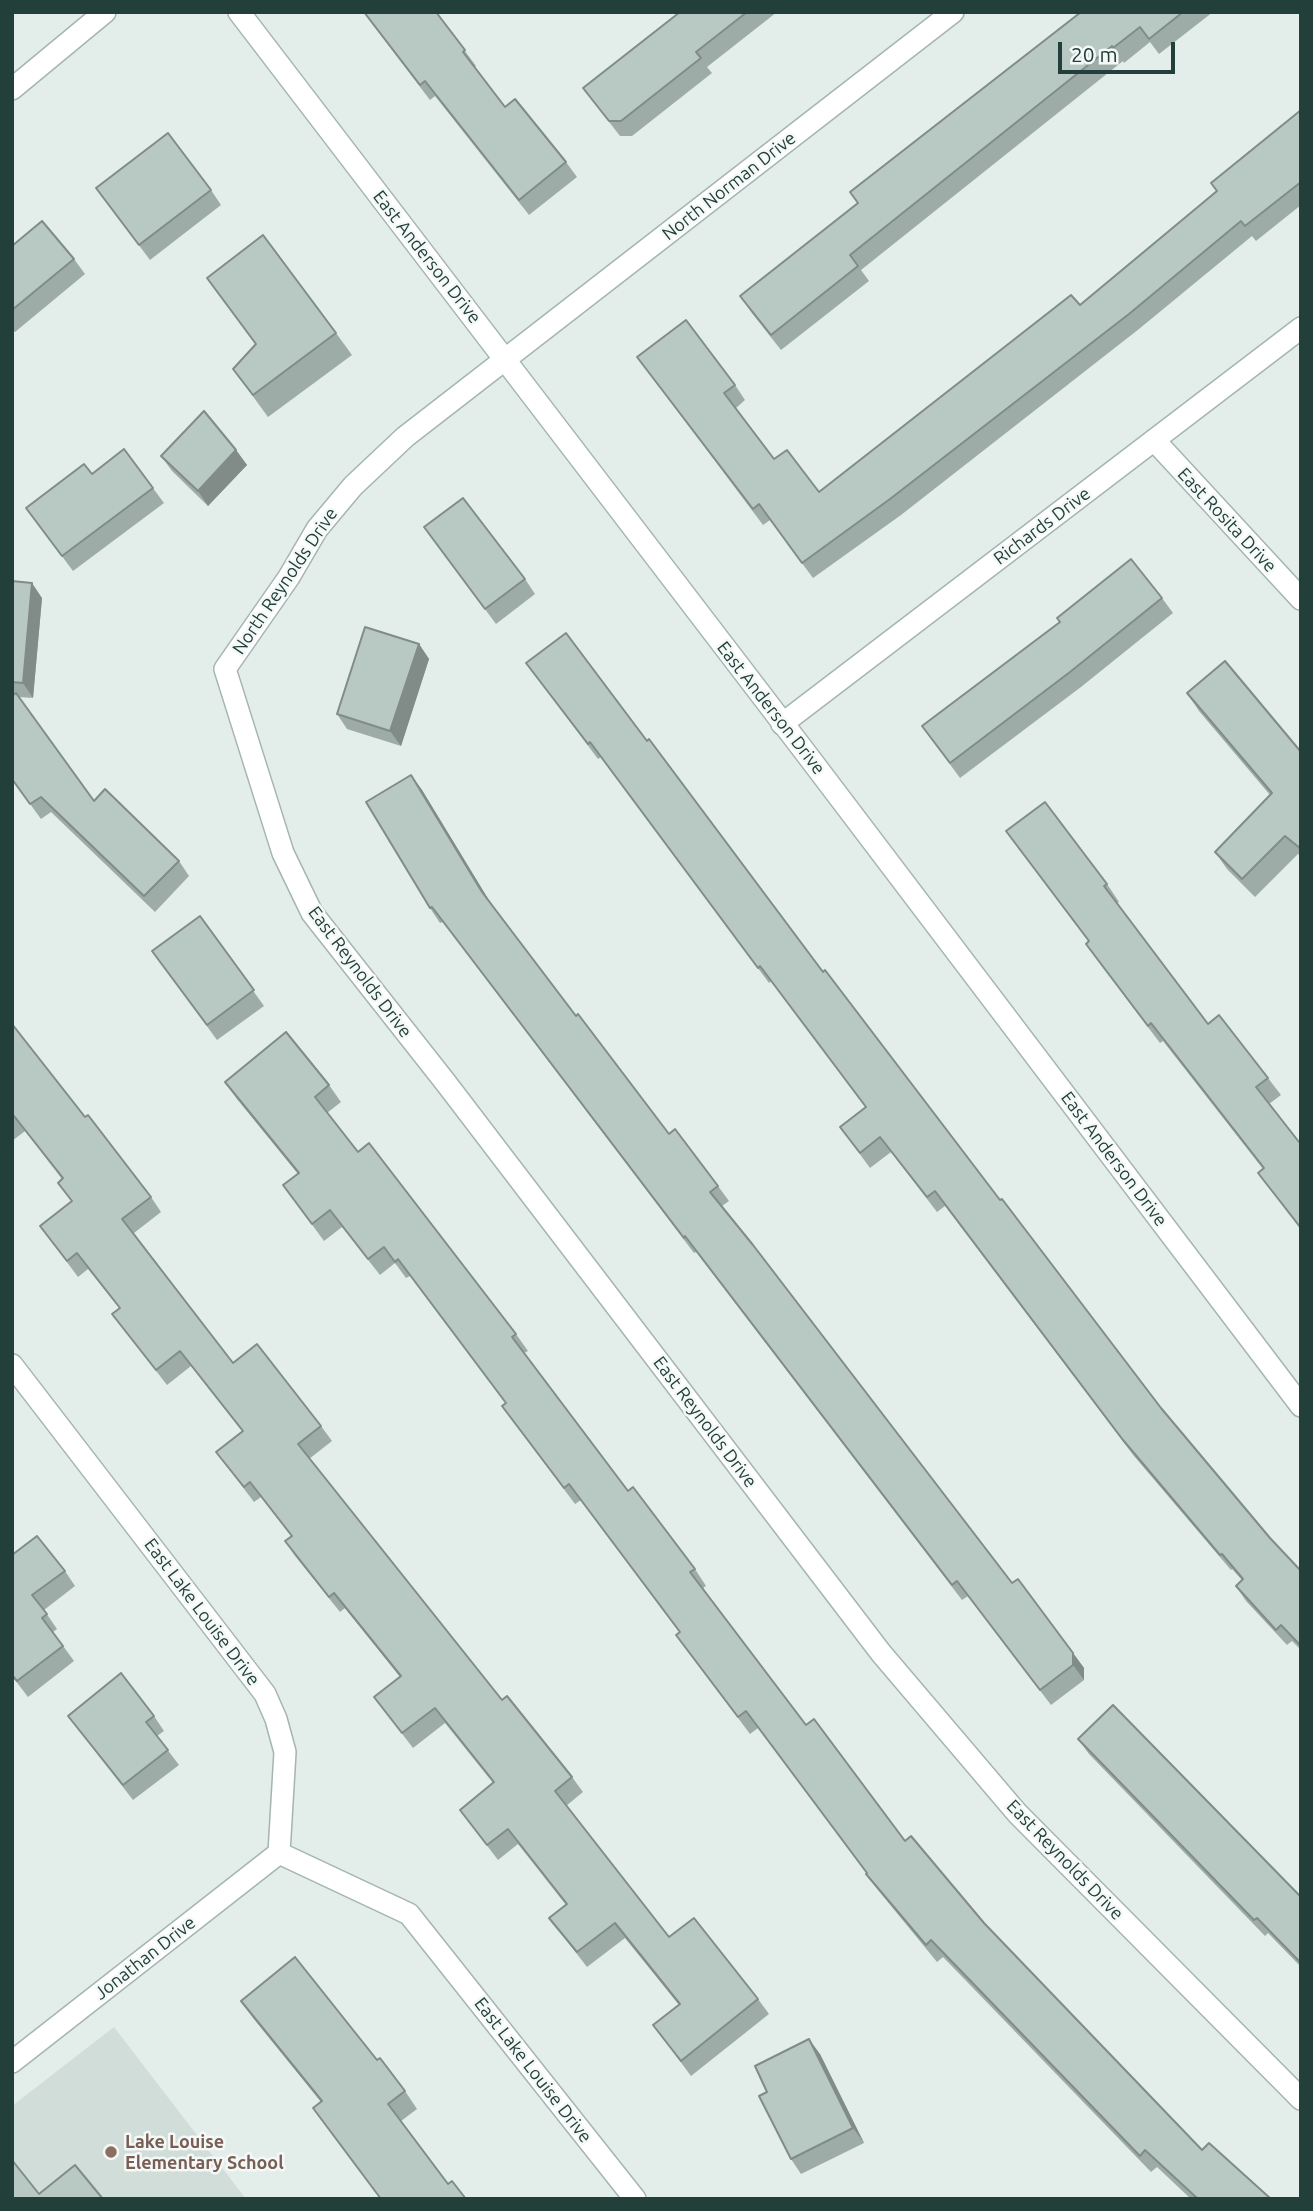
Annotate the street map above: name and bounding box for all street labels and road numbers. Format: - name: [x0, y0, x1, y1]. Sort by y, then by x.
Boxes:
- street label: North Norman Drive: [658, 127, 800, 245]
- street label: East Anderson Drive: [368, 186, 486, 328]
- street label: East Rosita Drive: [1173, 463, 1281, 577]
- street label: Richards Drive: [989, 483, 1095, 569]
- street label: North Reynolds Drive: [228, 504, 342, 658]
- street label: East Anderson Drive: [712, 637, 830, 779]
- street label: East Reynolds Drive: [304, 902, 416, 1042]
- street label: East Anderson Drive: [1056, 1087, 1172, 1231]
- street label: East Reynolds Drive: [649, 1352, 761, 1492]
- street label: East Lake Louise Drive: [140, 1534, 264, 1690]
- street label: East Reynolds Drive: [1002, 1795, 1128, 1925]
- street label: Jonathan Drive: [90, 1912, 200, 2004]
- street label: East Lake Louise Drive: [470, 1993, 596, 2147]

